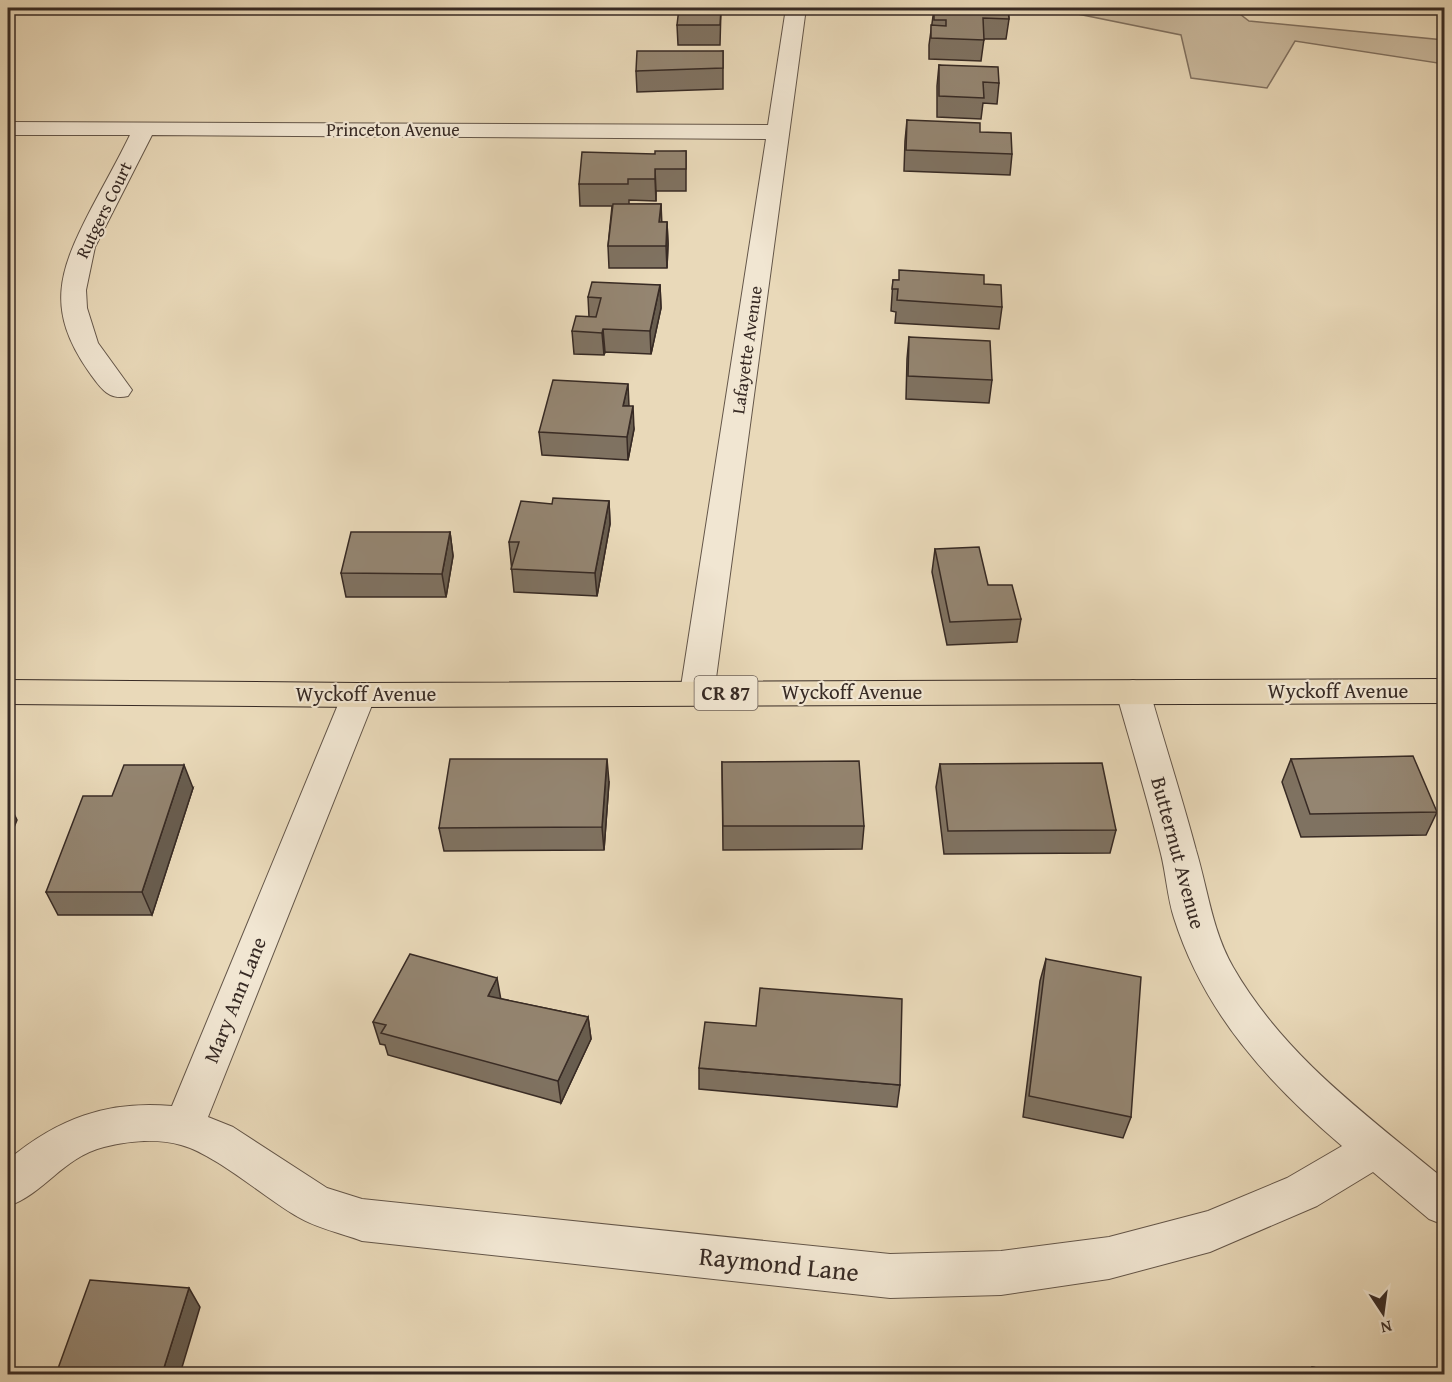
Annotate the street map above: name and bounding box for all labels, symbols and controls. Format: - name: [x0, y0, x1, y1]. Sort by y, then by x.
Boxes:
- street label: Princeton Avenue: [326, 116, 460, 143]
- street label: Rutgers Court: [68, 156, 139, 263]
- street label: Lafayette Avenue: [724, 284, 769, 416]
- street label: Wyckoff Avenue: [1268, 675, 1409, 706]
- road number: CR 87: [694, 676, 758, 710]
- street label: Wyckoff Avenue: [782, 676, 923, 707]
- street label: Wyckoff Avenue: [296, 678, 437, 709]
- street label: Butternut Avenue: [1143, 773, 1214, 933]
- street label: Mary Ann Lane: [195, 932, 274, 1068]
- street label: Raymond Lane: [697, 1236, 861, 1291]
- north arrow: [1353, 1283, 1413, 1343]
- text: N: [1378, 1315, 1394, 1341]

